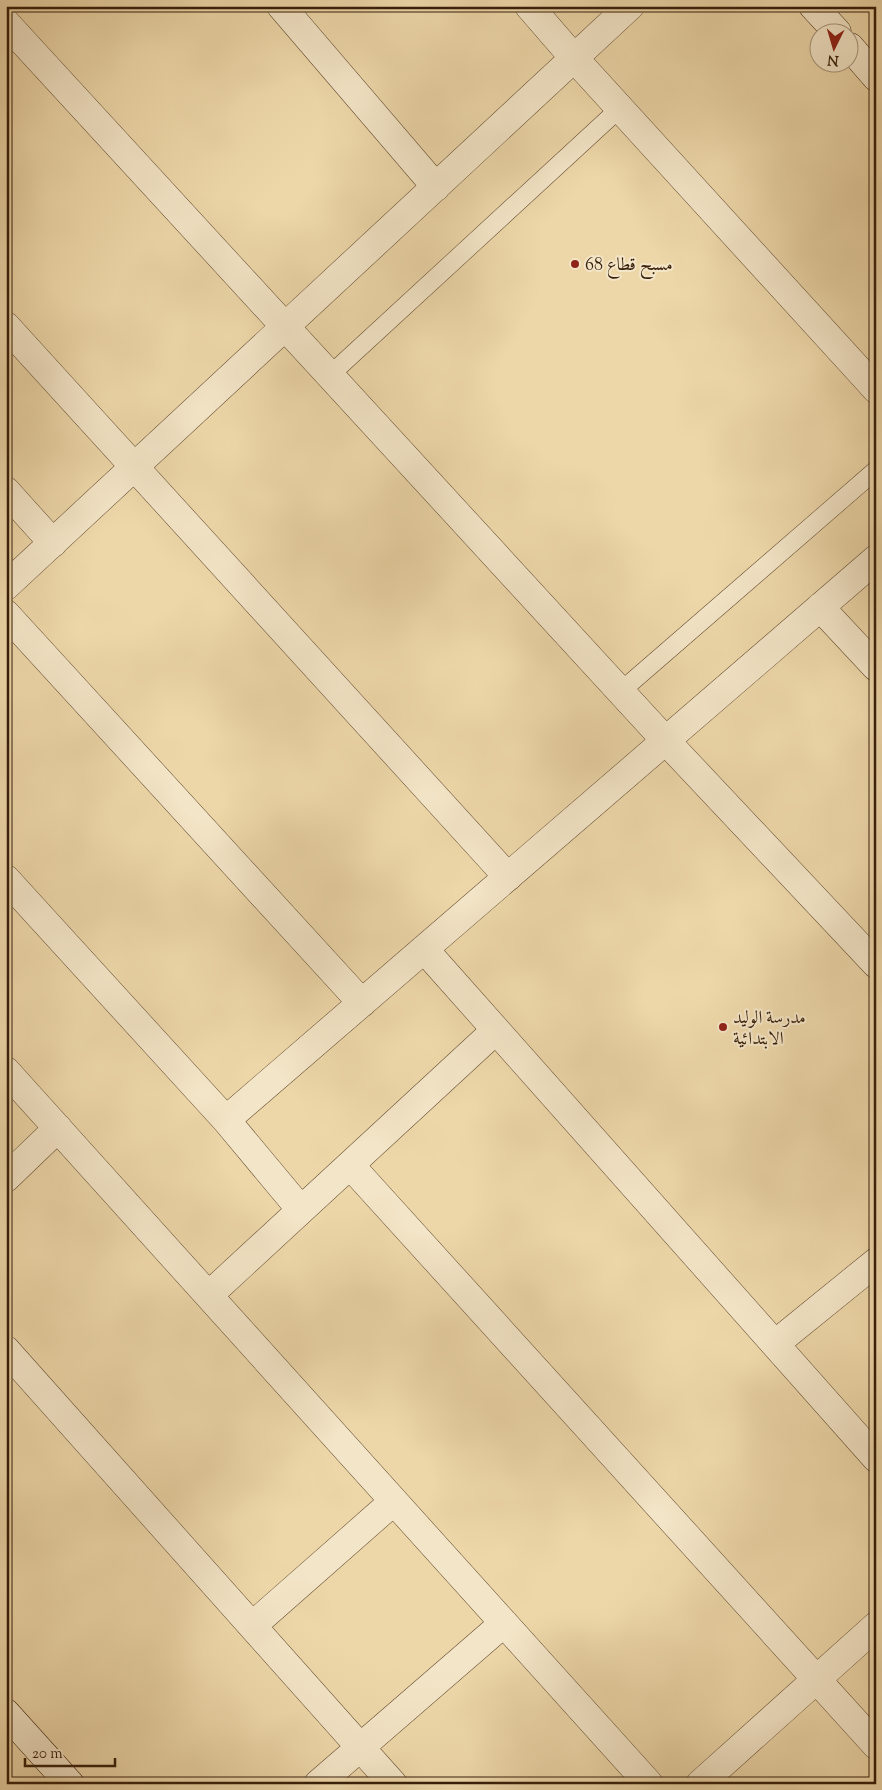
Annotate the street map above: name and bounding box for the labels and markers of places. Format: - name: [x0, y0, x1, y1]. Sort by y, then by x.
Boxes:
- place label: مسبح قطاع 68: [585, 253, 673, 280]
- marker: مسبح قطاع 68: [569, 258, 581, 270]
- place label: مدرسة الوليد الابتدائية: [733, 1006, 806, 1053]
- marker: مدرسة الوليد الابتدائية: [717, 1021, 729, 1033]

